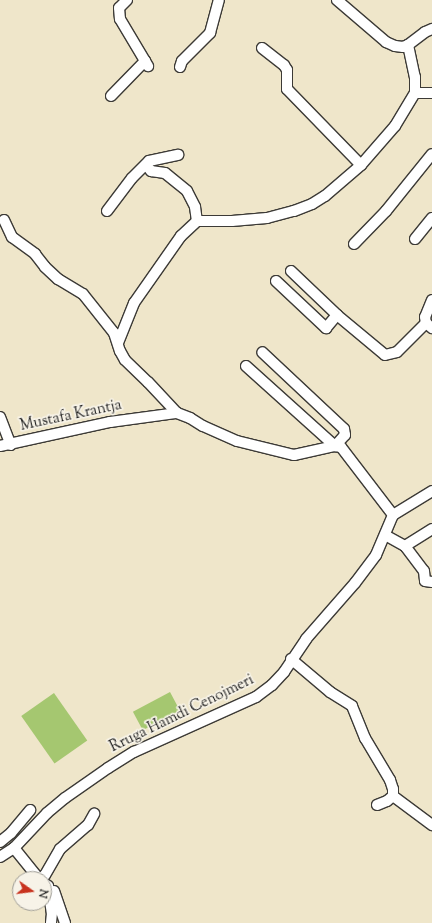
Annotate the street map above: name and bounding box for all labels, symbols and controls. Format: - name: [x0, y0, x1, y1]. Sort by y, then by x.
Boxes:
- street label: Mustafa Krantja: [19, 396, 123, 436]
- street label: Rruga Hamdi Cenojmeri: [107, 671, 257, 757]
- north arrow: [12, 871, 52, 911]
- text: N: [34, 887, 51, 900]

